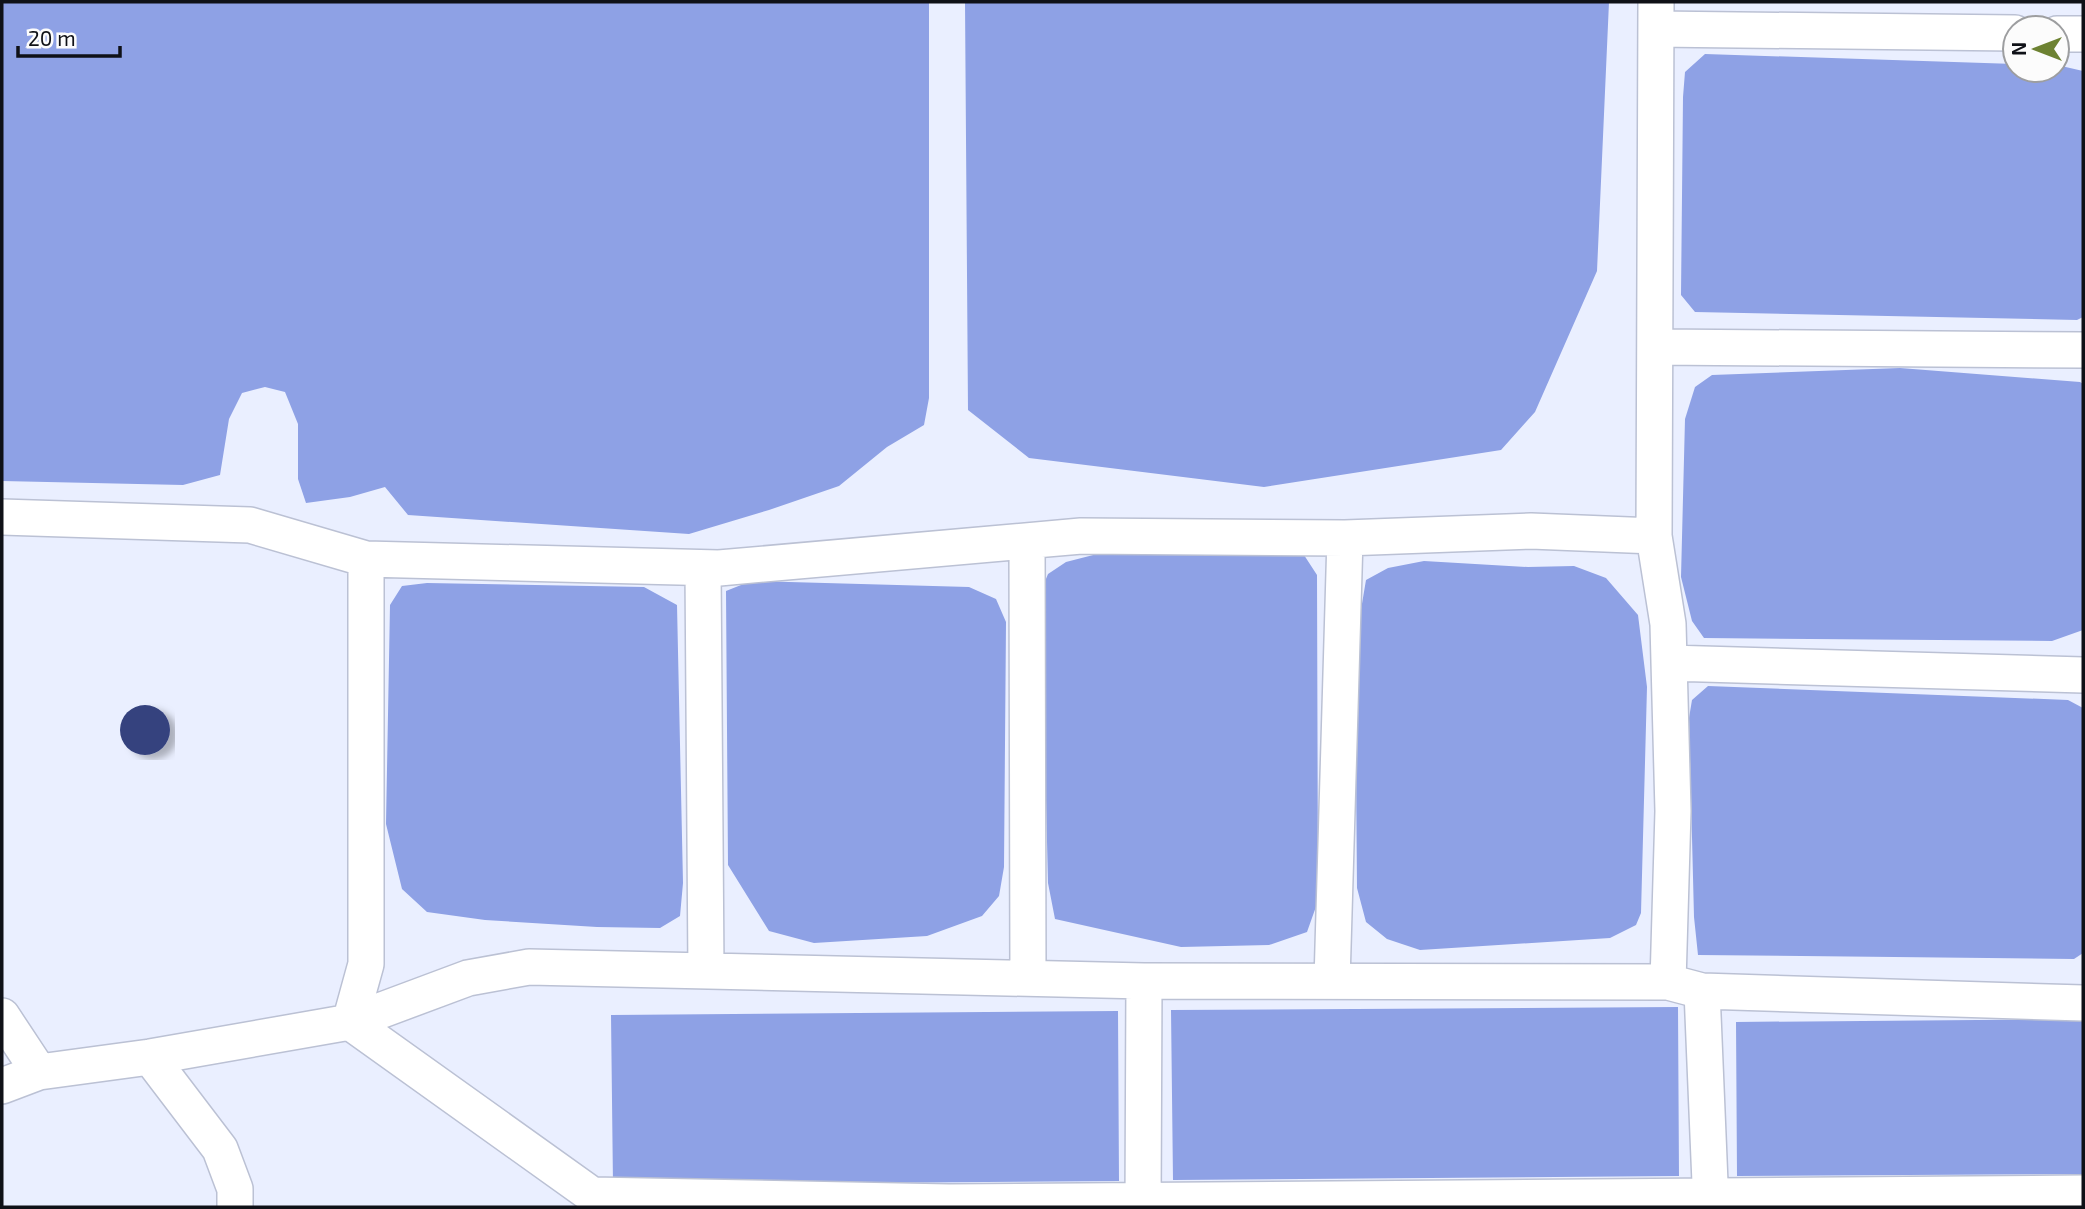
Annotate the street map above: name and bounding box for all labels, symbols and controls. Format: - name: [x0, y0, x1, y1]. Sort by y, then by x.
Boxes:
- scale bar: [18, 14, 119, 58]
- north arrow: [2001, 14, 2071, 84]
- text: 20 m: [28, 25, 76, 50]
- text: N: [2007, 42, 2030, 56]

